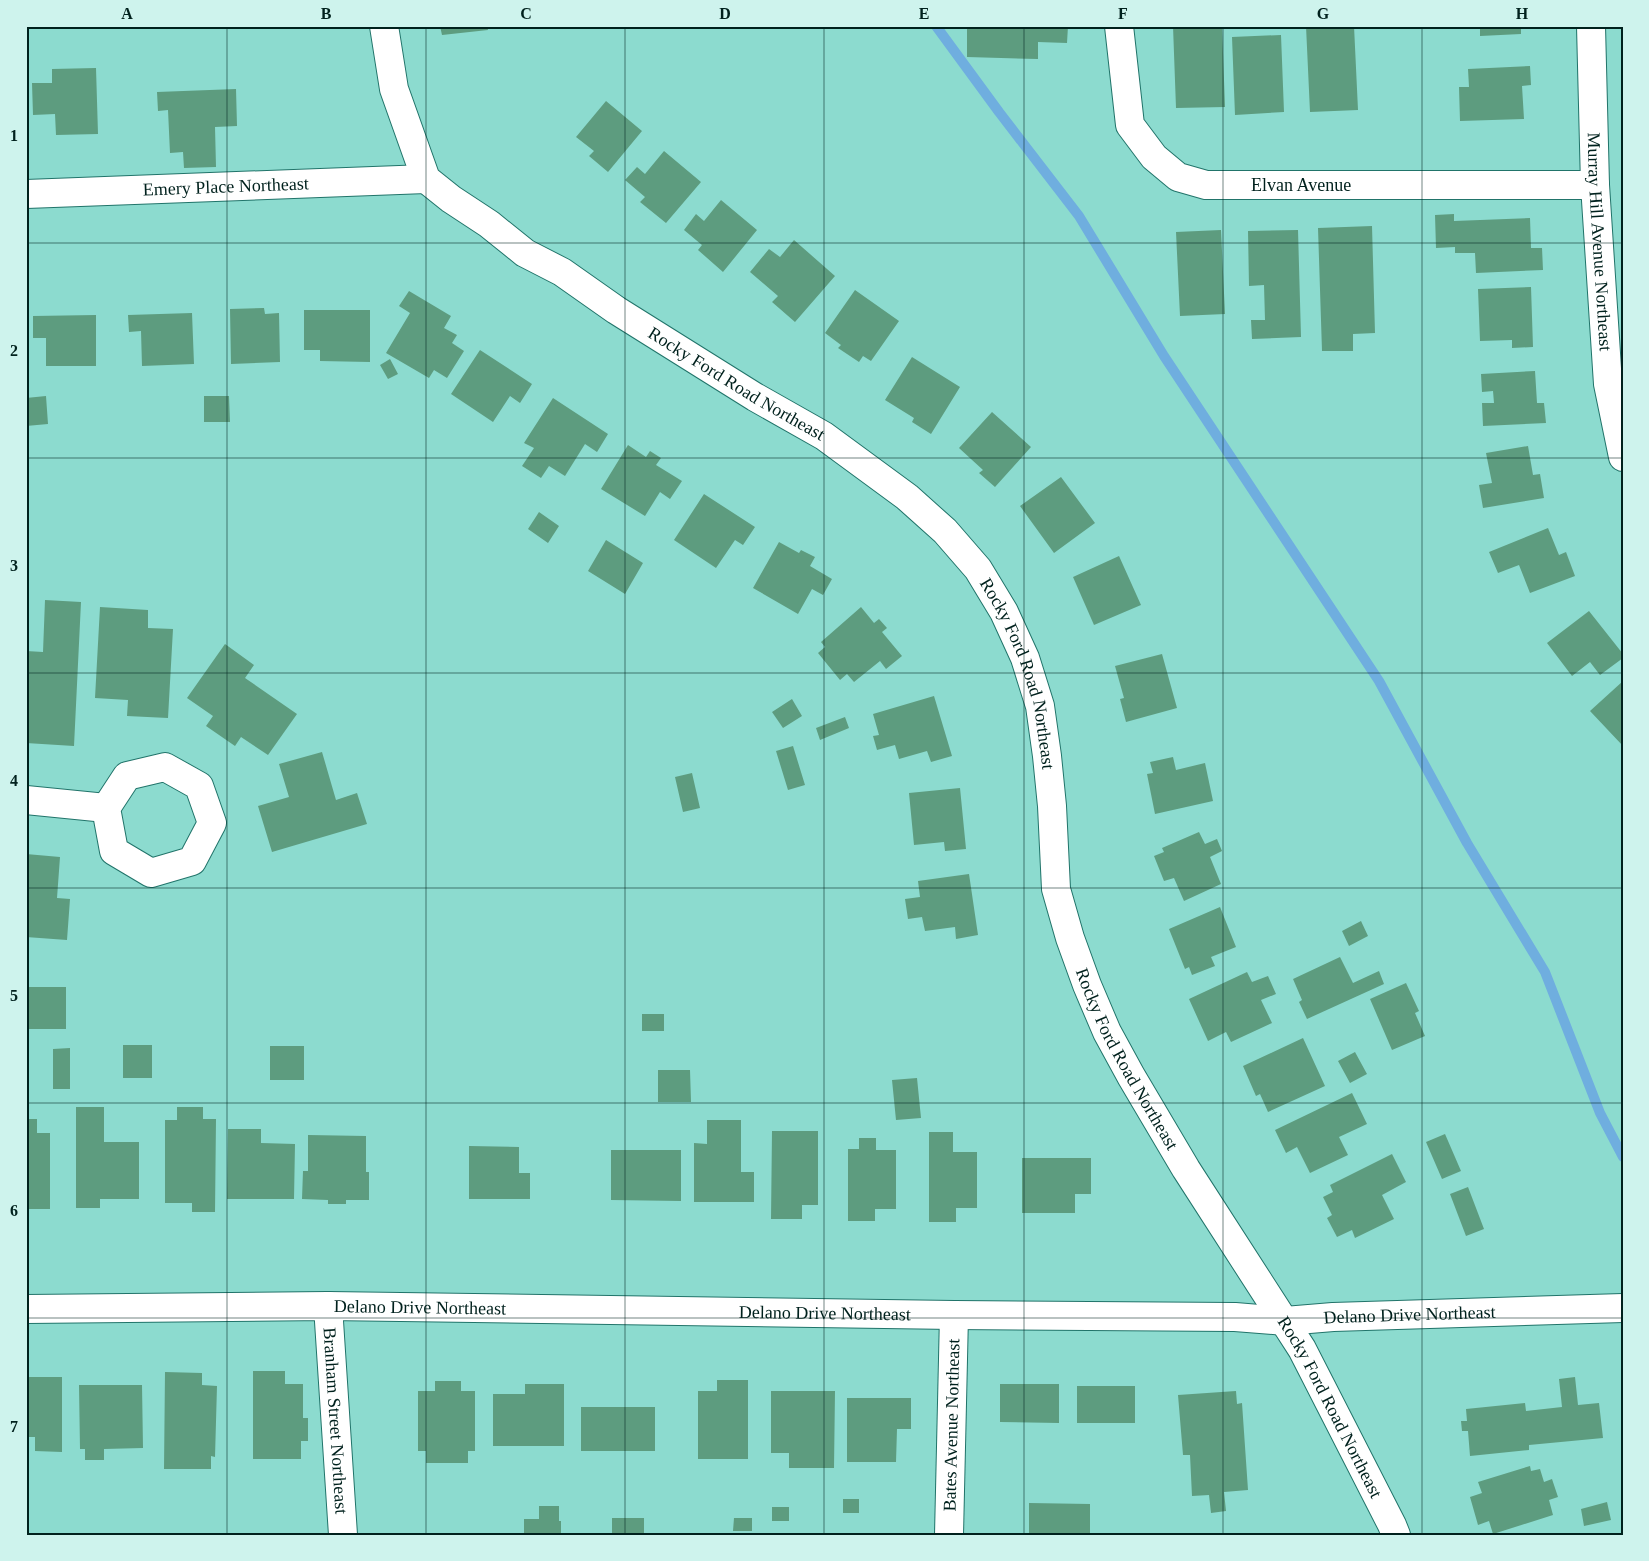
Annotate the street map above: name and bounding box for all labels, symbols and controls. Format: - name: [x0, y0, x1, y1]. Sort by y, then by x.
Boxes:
- text: A: [121, 5, 133, 22]
- text: B: [321, 5, 332, 22]
- text: C: [520, 5, 532, 22]
- text: D: [719, 5, 731, 22]
- text: E: [919, 5, 929, 22]
- text: F: [1118, 5, 1128, 22]
- text: G: [1317, 5, 1330, 22]
- text: H: [1516, 5, 1529, 22]
- text: 1: [10, 127, 18, 144]
- street label: Murray Hill Avenue Northeast: [1584, 132, 1616, 352]
- street label: Emery Place Northeast: [142, 173, 309, 200]
- street label: Elvan Avenue: [1251, 175, 1351, 195]
- street label: Rocky Ford Road Northeast: [645, 323, 828, 444]
- text: 2: [10, 342, 18, 359]
- text: 3: [10, 557, 18, 574]
- street label: Rocky Ford Road Northeast: [976, 575, 1058, 770]
- text: 4: [10, 772, 18, 789]
- street label: Rocky Ford Road Northeast: [1072, 965, 1182, 1153]
- text: 5: [10, 987, 18, 1004]
- text: 6: [10, 1202, 18, 1219]
- street label: Delano Drive Northeast: [334, 1296, 506, 1319]
- street label: Delano Drive Northeast: [739, 1302, 911, 1324]
- street label: Delano Drive Northeast: [1323, 1302, 1496, 1328]
- street label: Rocky Ford Road Northeast: [1274, 1313, 1386, 1501]
- street label: Branham Street Northeast: [319, 1327, 352, 1515]
- street label: Bates Avenue Northeast: [940, 1338, 963, 1512]
- text: 7: [10, 1418, 18, 1435]

